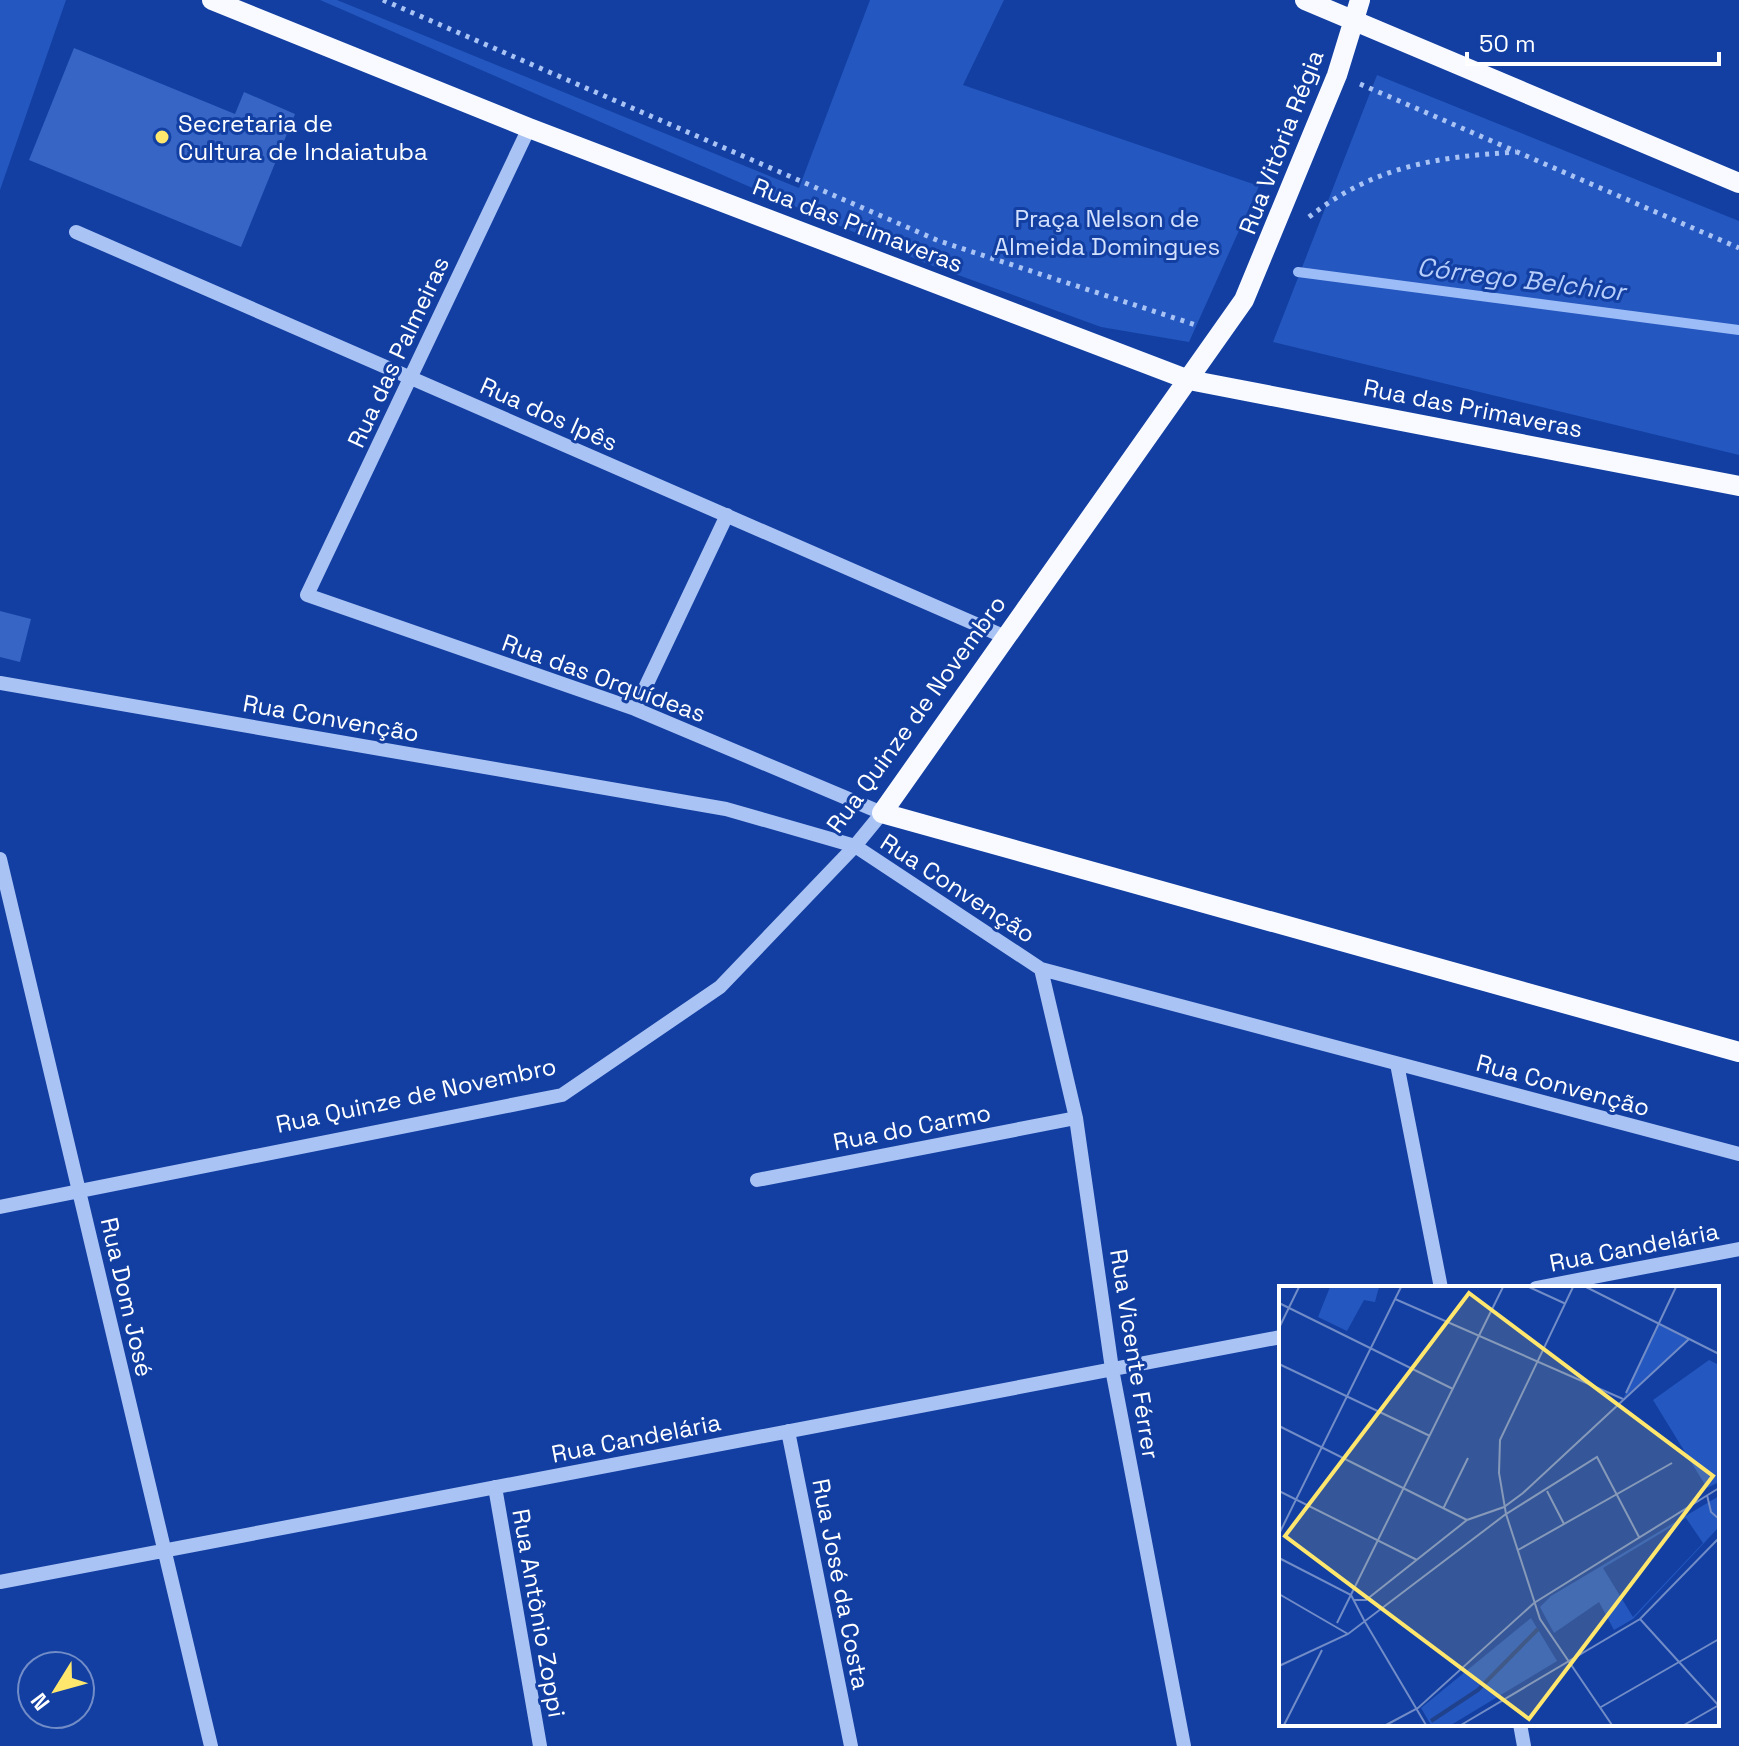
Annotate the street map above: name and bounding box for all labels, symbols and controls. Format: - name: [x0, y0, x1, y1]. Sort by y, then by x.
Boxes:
- scale bar: [1467, 16, 1719, 66]
- text: 50 m: [1479, 28, 1536, 59]
- street label: Rua Vitória Régia: [1232, 45, 1330, 239]
- place label: Secretaria de Cultura de Indaiatuba: [178, 108, 428, 167]
- marker: Secretaria de Cultura de Indaiatuba: [153, 128, 171, 146]
- street label: Rua das Primaveras: [749, 171, 967, 279]
- park label: Praça Nelson de Almeida Domingues: [994, 203, 1220, 262]
- water label: Córrego Belchior: [1415, 249, 1630, 309]
- street label: Rua das Palmeiras: [340, 251, 456, 453]
- street label: Rua dos Ipês: [476, 370, 622, 458]
- street label: Rua das Primaveras: [1361, 372, 1585, 444]
- street label: Rua Quinze de Novembro: [819, 589, 1013, 839]
- street label: Rua das Orquídeas: [498, 627, 710, 729]
- street label: Rua Convenção: [240, 687, 422, 749]
- street label: Rua Convenção: [875, 826, 1041, 950]
- street label: Rua Convenção: [1473, 1047, 1653, 1123]
- street label: Rua Quinze de Novembro: [273, 1050, 559, 1140]
- street label: Rua do Carmo: [831, 1097, 993, 1157]
- street label: Rua Dom José: [94, 1214, 160, 1380]
- street label: Rua Candelária: [1547, 1215, 1721, 1279]
- street label: Rua Vicente Férrer: [1103, 1247, 1167, 1461]
- inset map: [1279, 1286, 1719, 1726]
- street label: Rua Candelária: [549, 1406, 723, 1470]
- street label: Rua José da Costa: [805, 1476, 877, 1692]
- street label: Rua Antônio Zoppi: [505, 1506, 573, 1720]
- north arrow: [16, 1650, 96, 1730]
- text: N: [24, 1688, 56, 1716]

